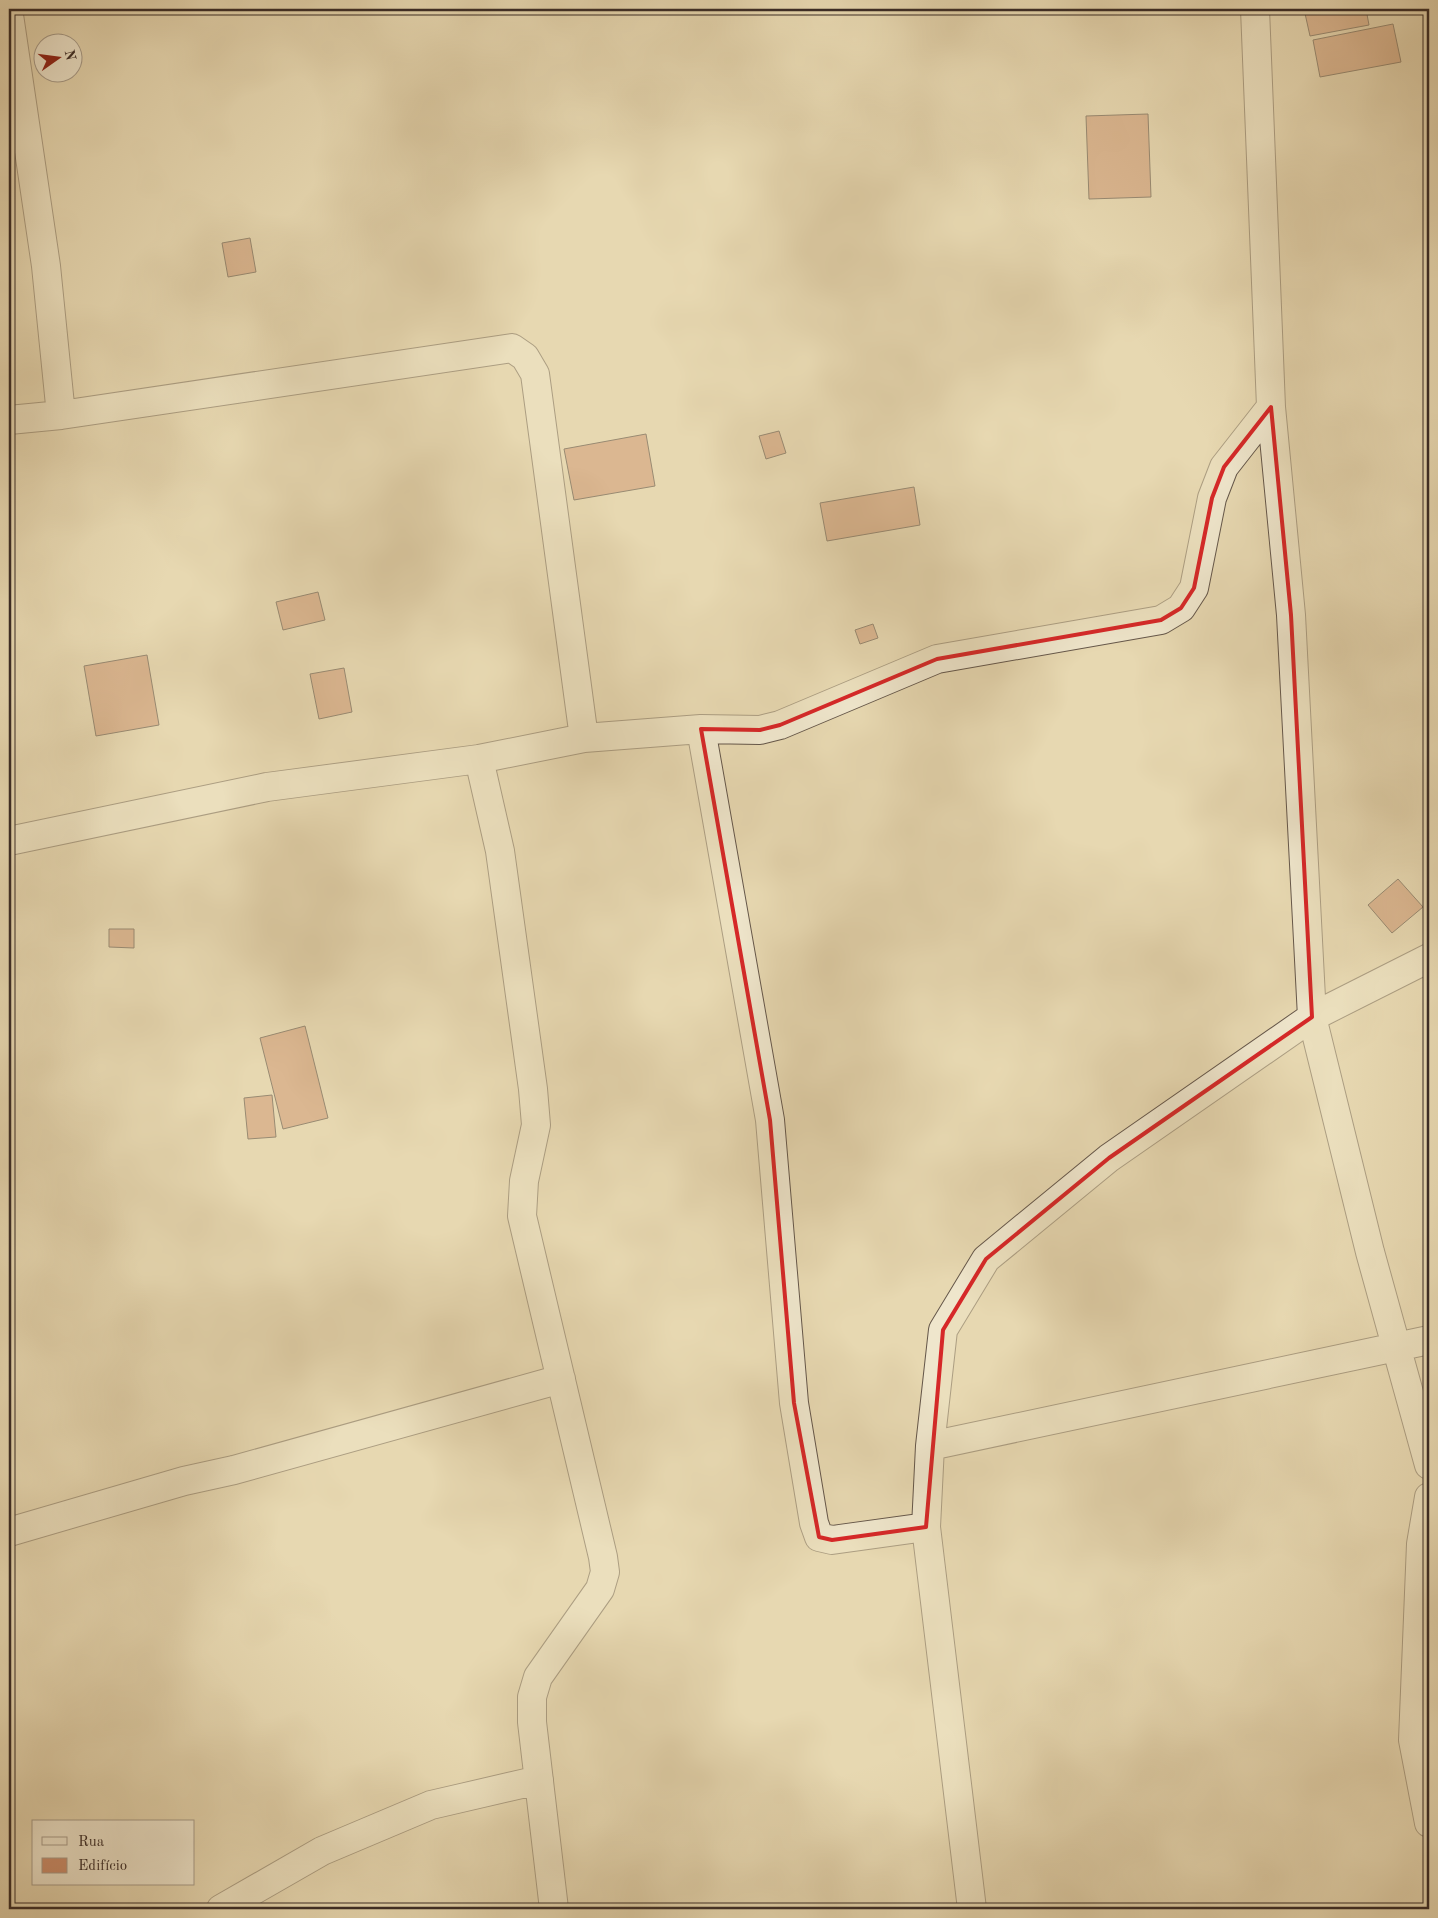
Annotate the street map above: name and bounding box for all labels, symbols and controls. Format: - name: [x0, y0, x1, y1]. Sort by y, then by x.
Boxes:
- north arrow: [32, 32, 82, 82]
- text: N: [62, 48, 78, 62]
- legend: [32, 1820, 195, 1886]
- text: Rua: [78, 1835, 105, 1850]
- text: Edifício: [78, 1859, 127, 1874]

